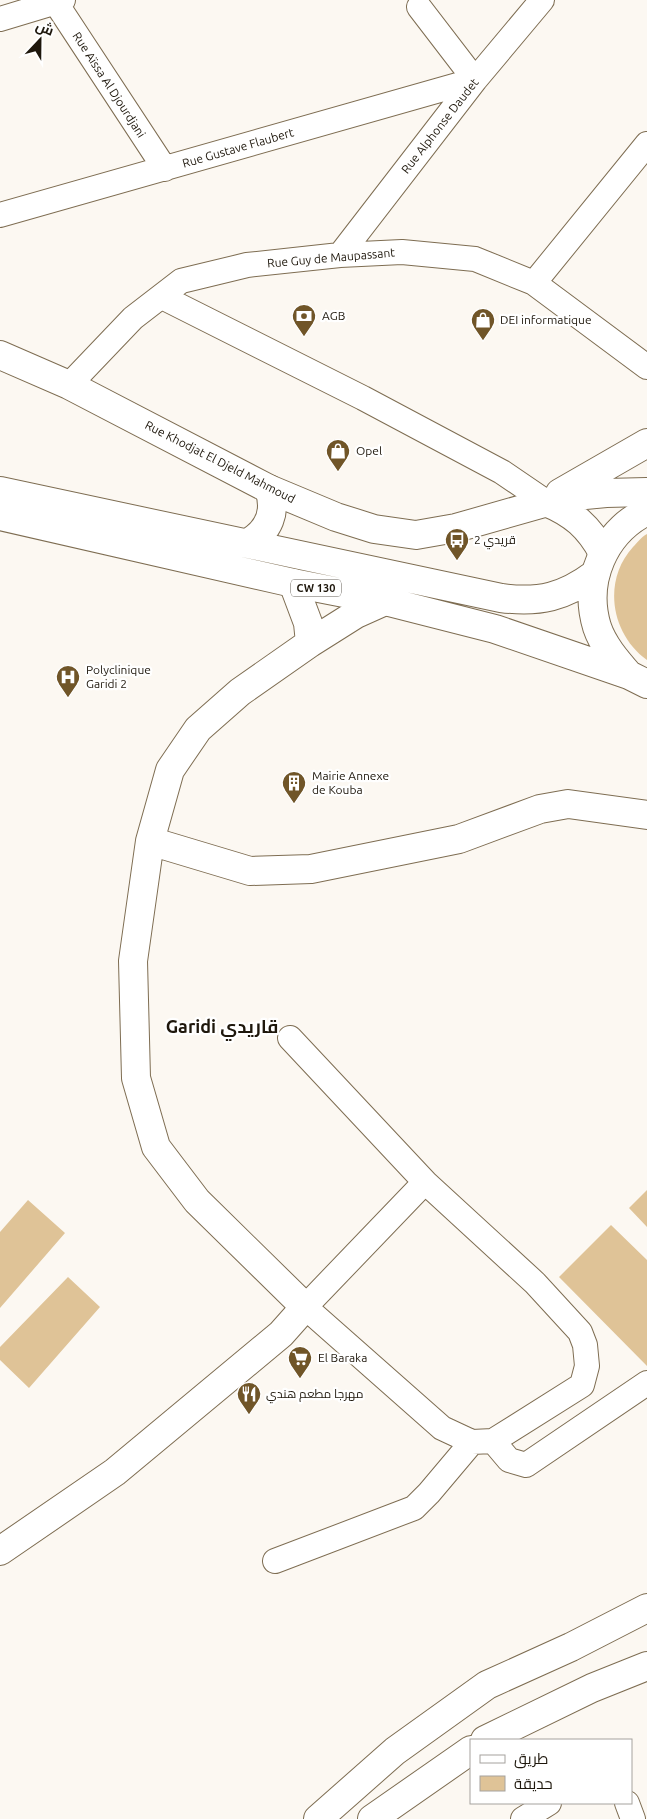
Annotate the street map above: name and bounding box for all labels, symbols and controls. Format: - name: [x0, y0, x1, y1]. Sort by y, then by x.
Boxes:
- north arrow: [15, 15, 65, 65]
- text: ش: [33, 17, 56, 40]
- street label: Rue Aïssa Al Djourdjani: [70, 30, 148, 140]
- street label: Rue Alphonse Daudet: [399, 75, 481, 176]
- street label: Rue Gustave Flaubert: [181, 125, 295, 170]
- street label: Rue Guy de Maupassant: [267, 245, 396, 270]
- bank icon: AGB: [291, 303, 317, 337]
- shop icon: DEI informatique: [470, 307, 496, 341]
- place label: AGB: [322, 309, 345, 322]
- place label: DEI informatique: [500, 313, 592, 326]
- street label: Rue Khodjat El Djeld Mahmoud: [143, 418, 297, 505]
- shop icon: Opel: [325, 438, 351, 472]
- place label: Opel: [356, 444, 382, 457]
- bus stop icon: قريدي 2: [444, 527, 470, 561]
- place label: قريدي 2: [474, 533, 516, 550]
- road number: CW 130: [291, 580, 341, 596]
- place label: Polyclinique Garidi 2: [86, 663, 151, 690]
- hospital icon: Polyclinique Garidi 2: [55, 664, 81, 698]
- place label: Mairie Annexe de Kouba: [312, 769, 389, 796]
- building icon: Mairie Annexe de Kouba: [281, 770, 307, 804]
- district label: Garidi قاريدي: [166, 1016, 278, 1041]
- supermarket icon: El Baraka: [287, 1345, 313, 1379]
- place label: El Baraka: [318, 1351, 367, 1364]
- restaurant icon: مهرجا مطعم هندي: [236, 1381, 262, 1415]
- place label: مهرجا مطعم هندي: [266, 1387, 363, 1404]
- legend: [470, 1739, 632, 1804]
- text: طريق: [514, 1750, 548, 1769]
- text: حديقة: [514, 1775, 553, 1792]

